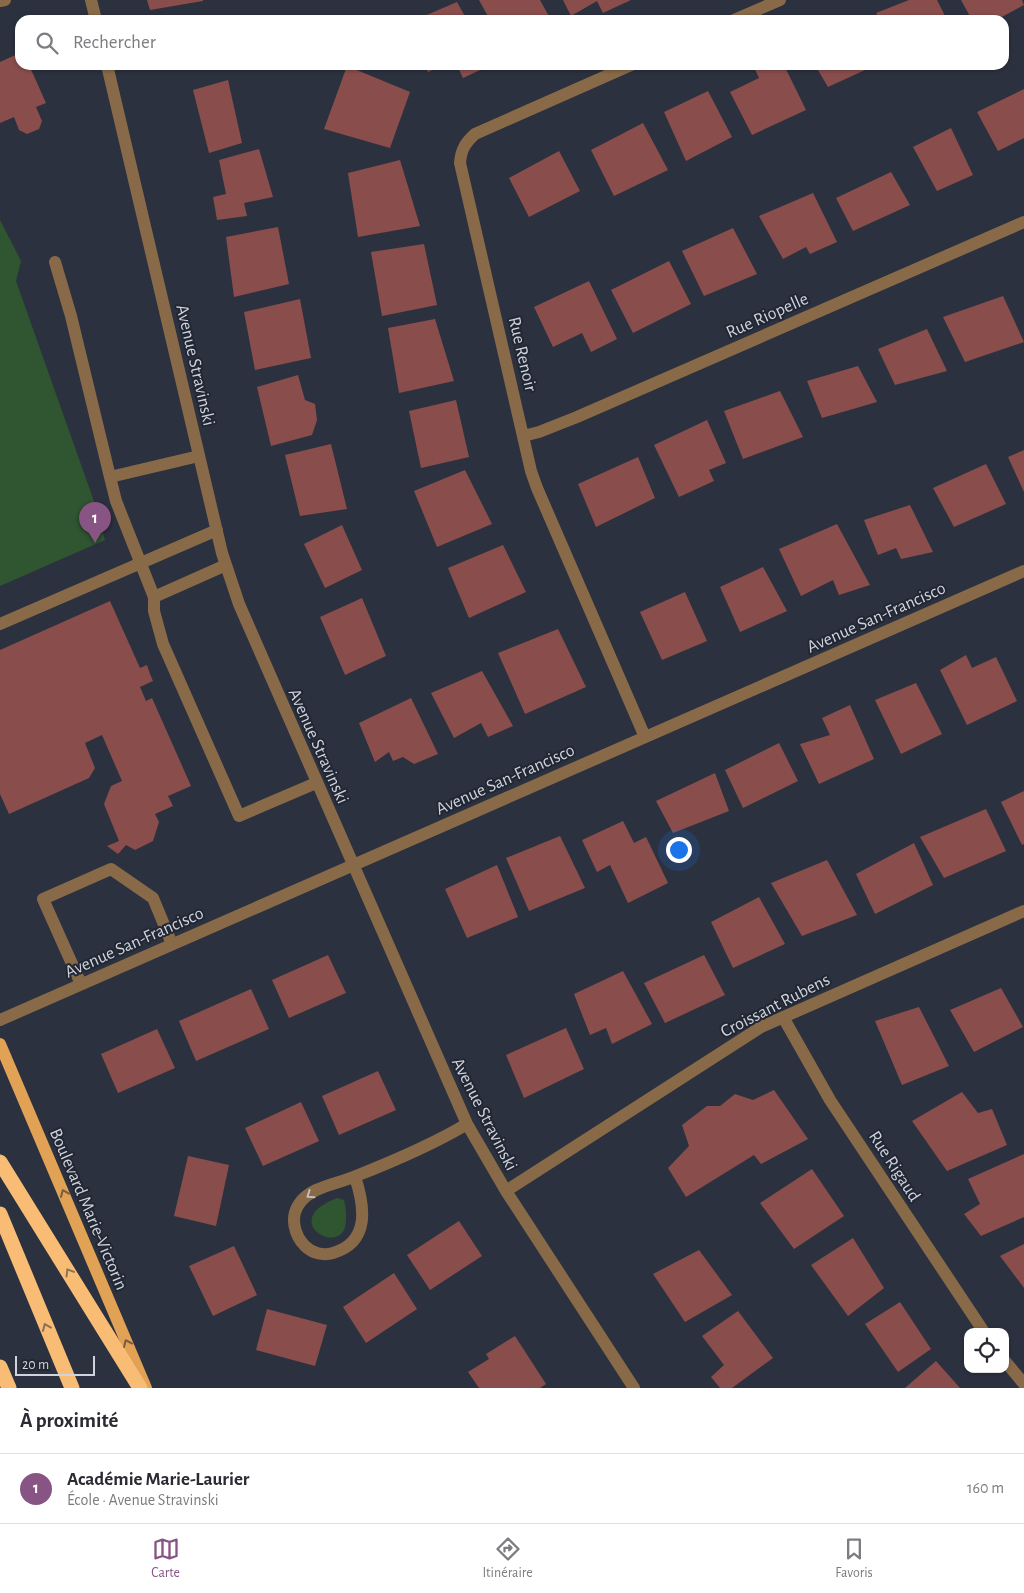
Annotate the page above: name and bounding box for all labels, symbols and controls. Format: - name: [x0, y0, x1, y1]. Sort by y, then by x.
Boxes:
- search box: [15, 15, 1009, 70]
- icon: search: [33, 29, 61, 57]
- text: Rechercher: [73, 33, 156, 52]
- street label: Rue Riopelle: [724, 290, 811, 342]
- street label: Avenue Stravinski: [172, 303, 218, 428]
- street label: Rue Renoir: [505, 315, 539, 393]
- pin: 1: [79, 502, 111, 543]
- street label: Avenue San-Francisco: [804, 579, 949, 657]
- street label: Avenue Stravinski: [285, 686, 352, 807]
- street label: Avenue San-Francisco: [433, 741, 578, 819]
- your location: [666, 837, 692, 863]
- street label: Avenue San-Francisco: [62, 904, 207, 982]
- street label: Croissant Rubens: [718, 971, 833, 1041]
- street label: Avenue Stravinski: [448, 1055, 520, 1174]
- street label: Boulevard Marie-Victorin: [46, 1126, 130, 1293]
- street label: Rue Rigaud: [865, 1128, 923, 1205]
- one-way arrow: [306, 1189, 316, 1198]
- one-way arrow: [59, 1190, 69, 1198]
- one-way arrow: [66, 1268, 75, 1277]
- one-way arrow: [42, 1323, 52, 1332]
- map controls: [964, 1328, 1009, 1373]
- button: locate: [964, 1328, 1009, 1373]
- one-way arrow: [122, 1339, 133, 1348]
- scale bar: [15, 1353, 95, 1376]
- text: 20 m: [22, 1358, 49, 1372]
- text: À proximité: [20, 1410, 118, 1431]
- text: Académie Marie-Laurier: [67, 1470, 249, 1489]
- text: 1: [33, 1480, 39, 1496]
- text: 160 m: [967, 1480, 1004, 1496]
- text: École · Avenue Stravinski: [67, 1492, 219, 1508]
- tab: Carte: [151, 1535, 180, 1582]
- tab: Itinéraire: [482, 1535, 533, 1582]
- tab: Favoris: [835, 1535, 873, 1582]

